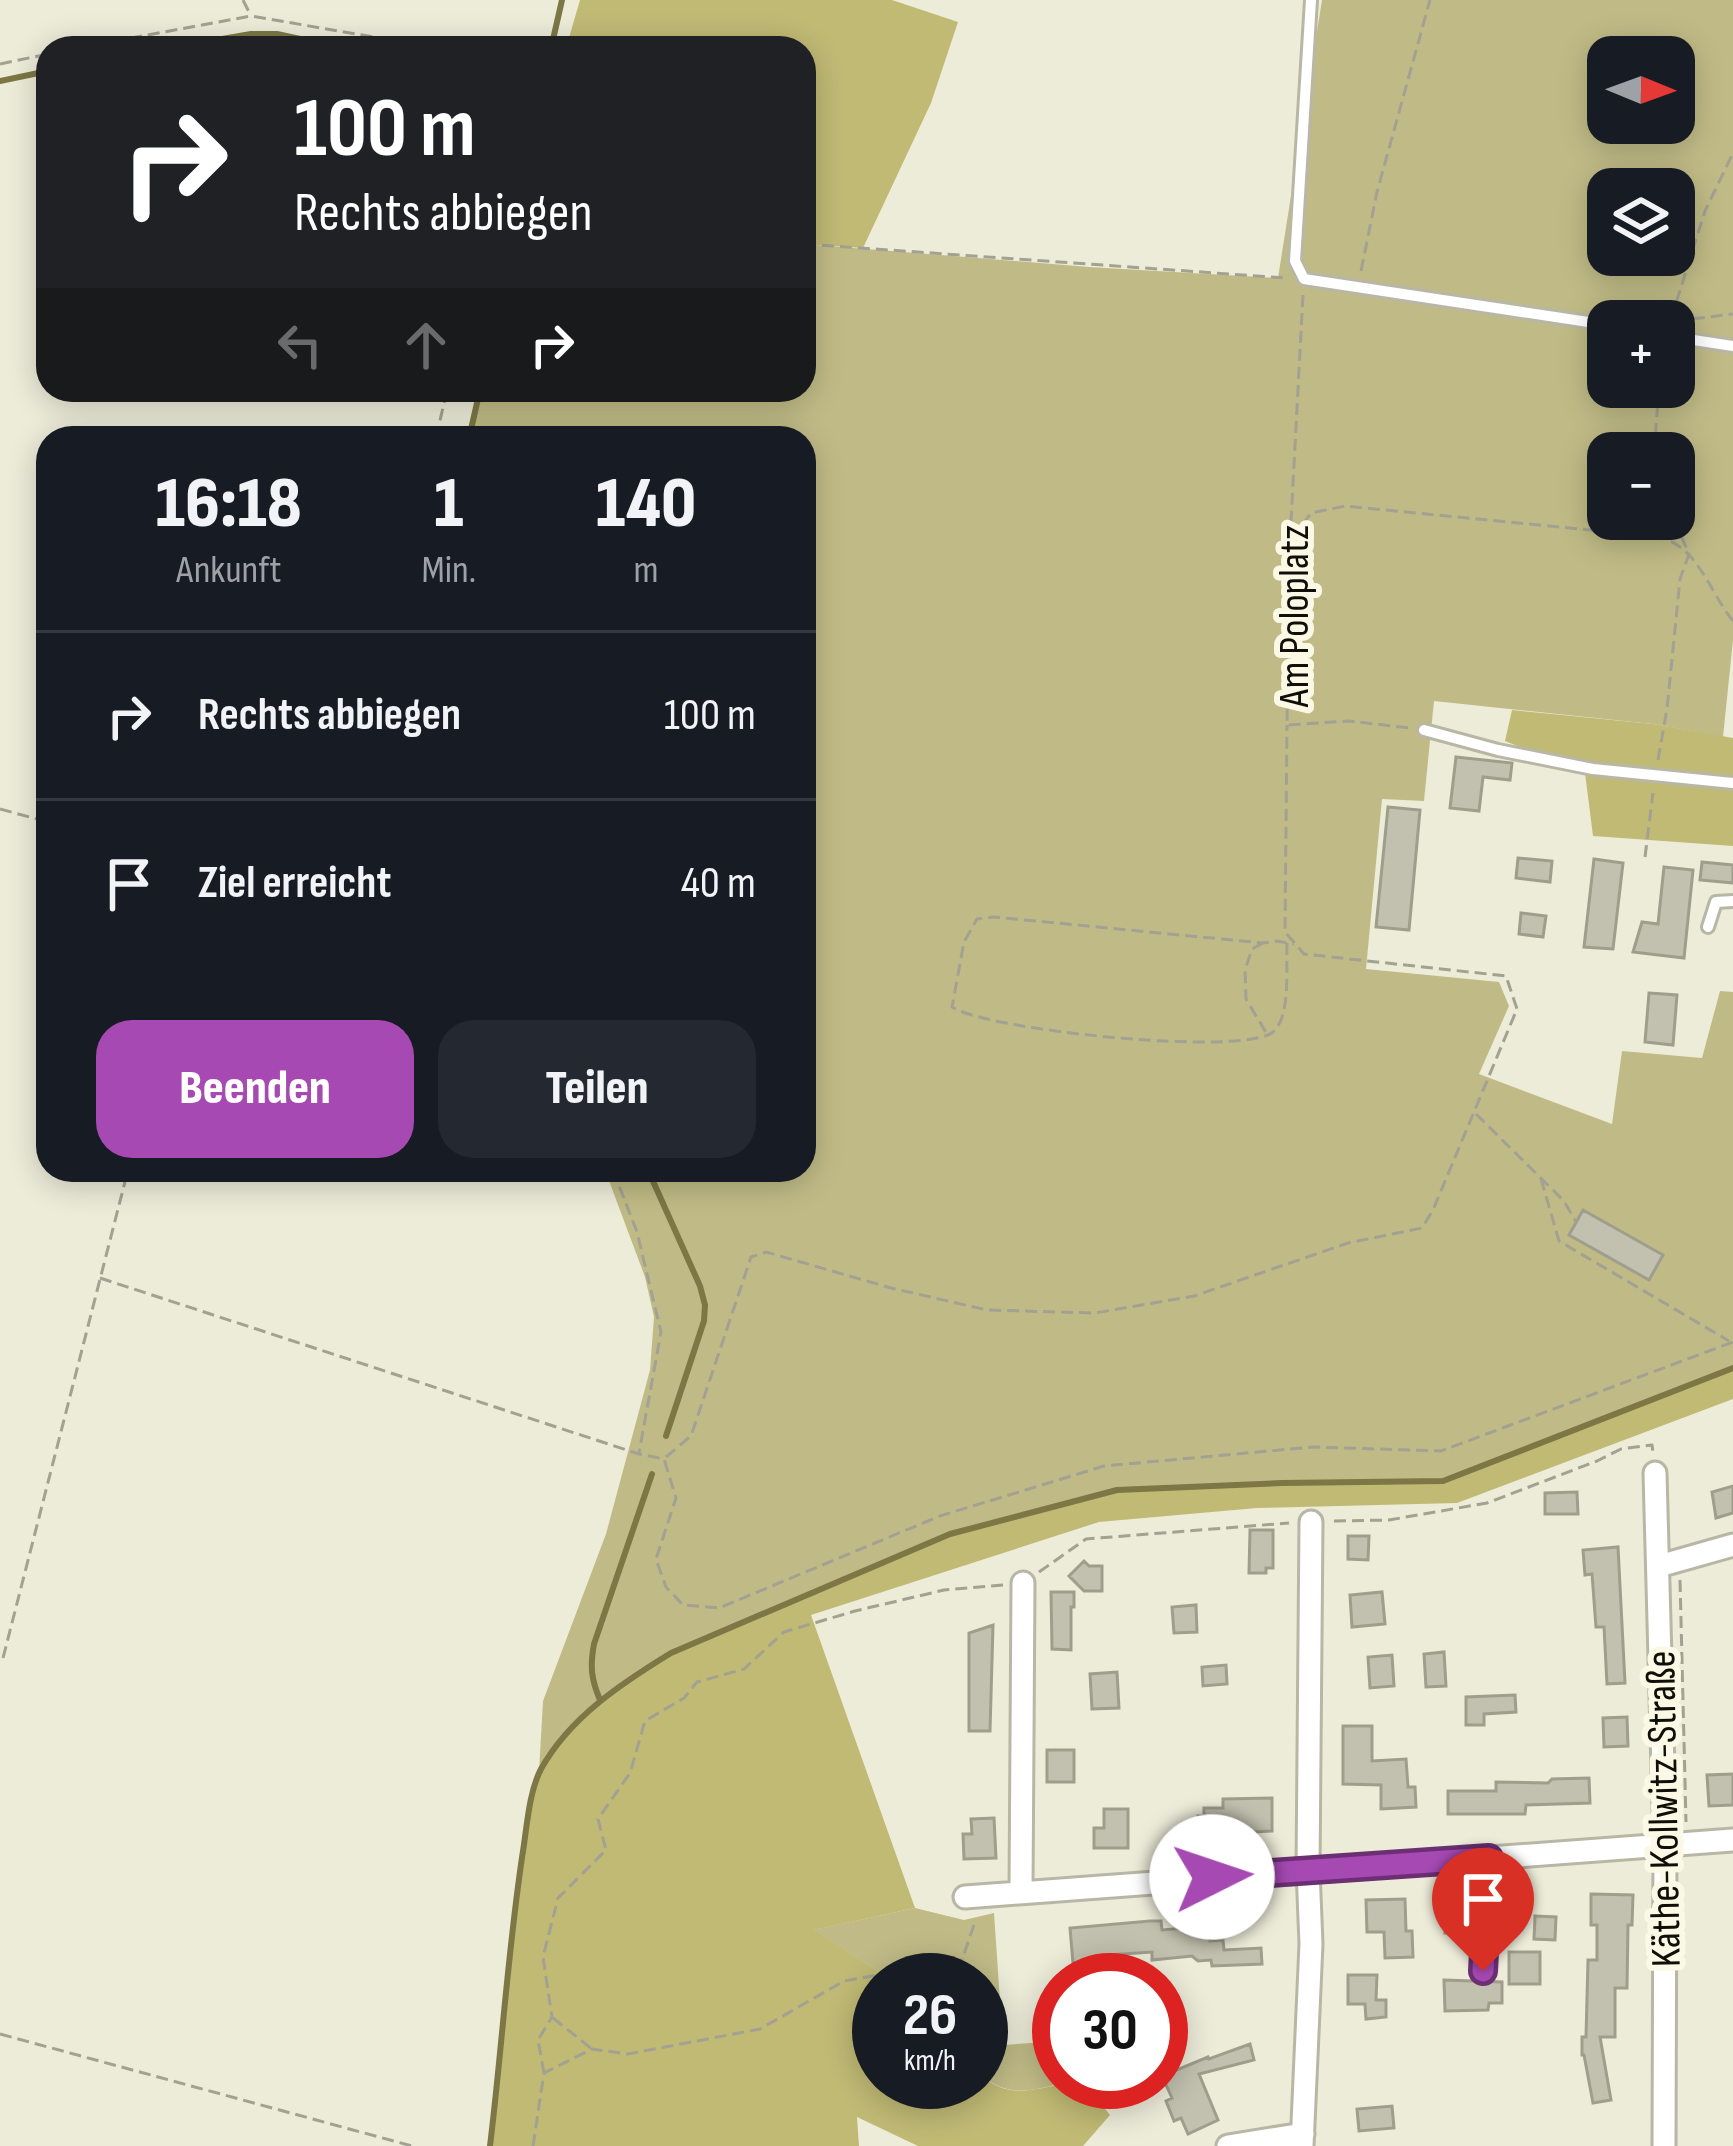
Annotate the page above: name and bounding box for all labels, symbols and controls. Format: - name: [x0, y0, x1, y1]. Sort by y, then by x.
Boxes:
- north arrow: [1587, 36, 1695, 144]
- map controls: [1587, 36, 1695, 540]
- text: 100 m: [294, 79, 476, 180]
- icon: right: [96, 84, 252, 240]
- button: layers: [1587, 168, 1695, 276]
- text: Rechts abbiegen: [294, 181, 593, 246]
- button: +: [1587, 300, 1695, 408]
- icon: left: [267, 312, 333, 378]
- icon: ahead: [393, 312, 459, 378]
- icon: right: [519, 312, 585, 378]
- button: −: [1587, 432, 1695, 540]
- text: 16:18: [156, 461, 302, 548]
- text: 1: [434, 461, 464, 548]
- text: 140: [596, 461, 696, 548]
- street label: Am Poloplatz: [1270, 525, 1321, 708]
- text: Ankunft: [176, 547, 281, 594]
- text: Min.: [422, 547, 476, 594]
- text: m: [634, 547, 659, 594]
- icon: right: [96, 683, 162, 749]
- text: Rechts abbiegen: [198, 688, 461, 743]
- text: 100 m: [664, 688, 756, 743]
- icon: arrive: [96, 851, 162, 917]
- text: Ziel erreicht: [198, 856, 391, 911]
- text: 40 m: [681, 856, 756, 911]
- button: Beenden: [96, 1020, 414, 1158]
- button: Teilen: [438, 1020, 756, 1158]
- street label: Käthe-Kollwitz-Straße: [1636, 1650, 1693, 1968]
- position arrow: [1149, 1814, 1275, 1940]
- pin: [1432, 1848, 1534, 1971]
- icon: arrive: [1450, 1866, 1516, 1932]
- speed limit sign: 30: [1032, 1953, 1188, 2109]
- text: 26: [903, 1980, 957, 2052]
- text: km/h: [904, 2043, 956, 2079]

